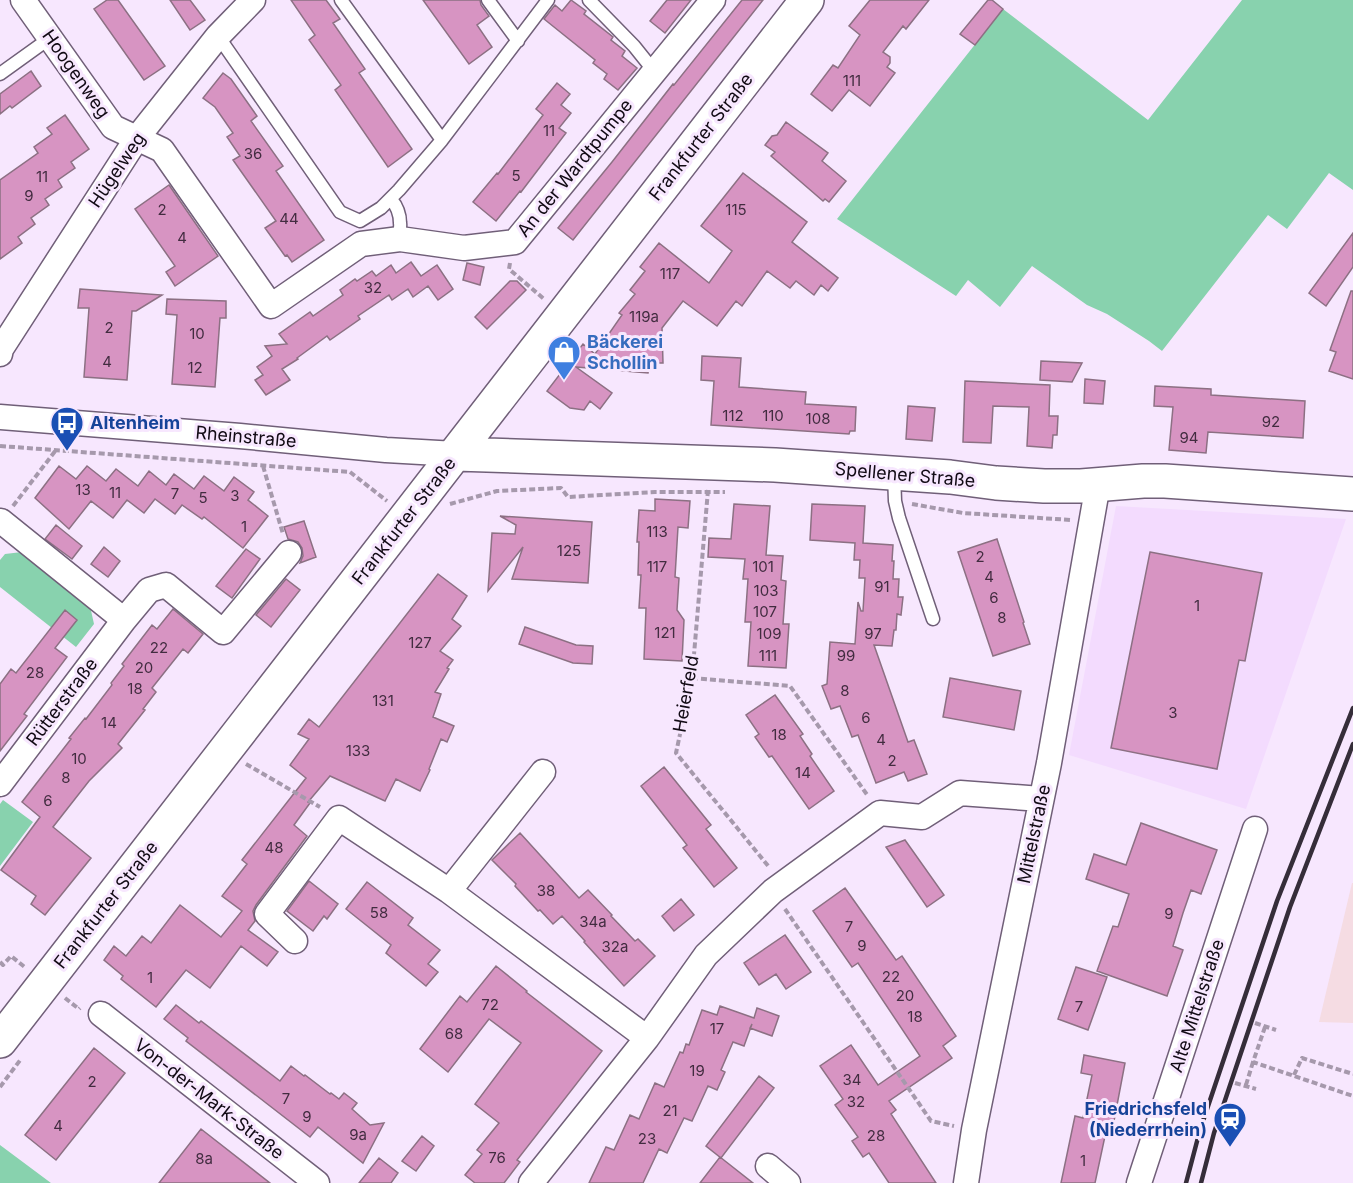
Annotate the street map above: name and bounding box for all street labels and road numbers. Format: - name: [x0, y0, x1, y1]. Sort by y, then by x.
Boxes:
- street label: Hoogenweg: [38, 25, 115, 122]
- street label: Frankfurter Straße: [644, 69, 757, 205]
- street label: An der Wardtpumpe: [513, 95, 637, 241]
- street label: Hügelweg: [84, 128, 149, 211]
- street label: Rheinstraße: [195, 422, 298, 451]
- street label: Frankfurter Straße: [347, 453, 460, 589]
- street label: Spellener Straße: [834, 458, 976, 491]
- street label: Rütterstraße: [22, 654, 101, 750]
- street label: Heierfeld: [668, 654, 703, 734]
- street label: Mittelstraße: [1013, 783, 1054, 885]
- street label: Frankfurter Straße: [49, 837, 162, 973]
- street label: Alte Mittelstraße: [1165, 937, 1228, 1075]
- street label: Von-der-Mark-Straße: [130, 1034, 288, 1163]

